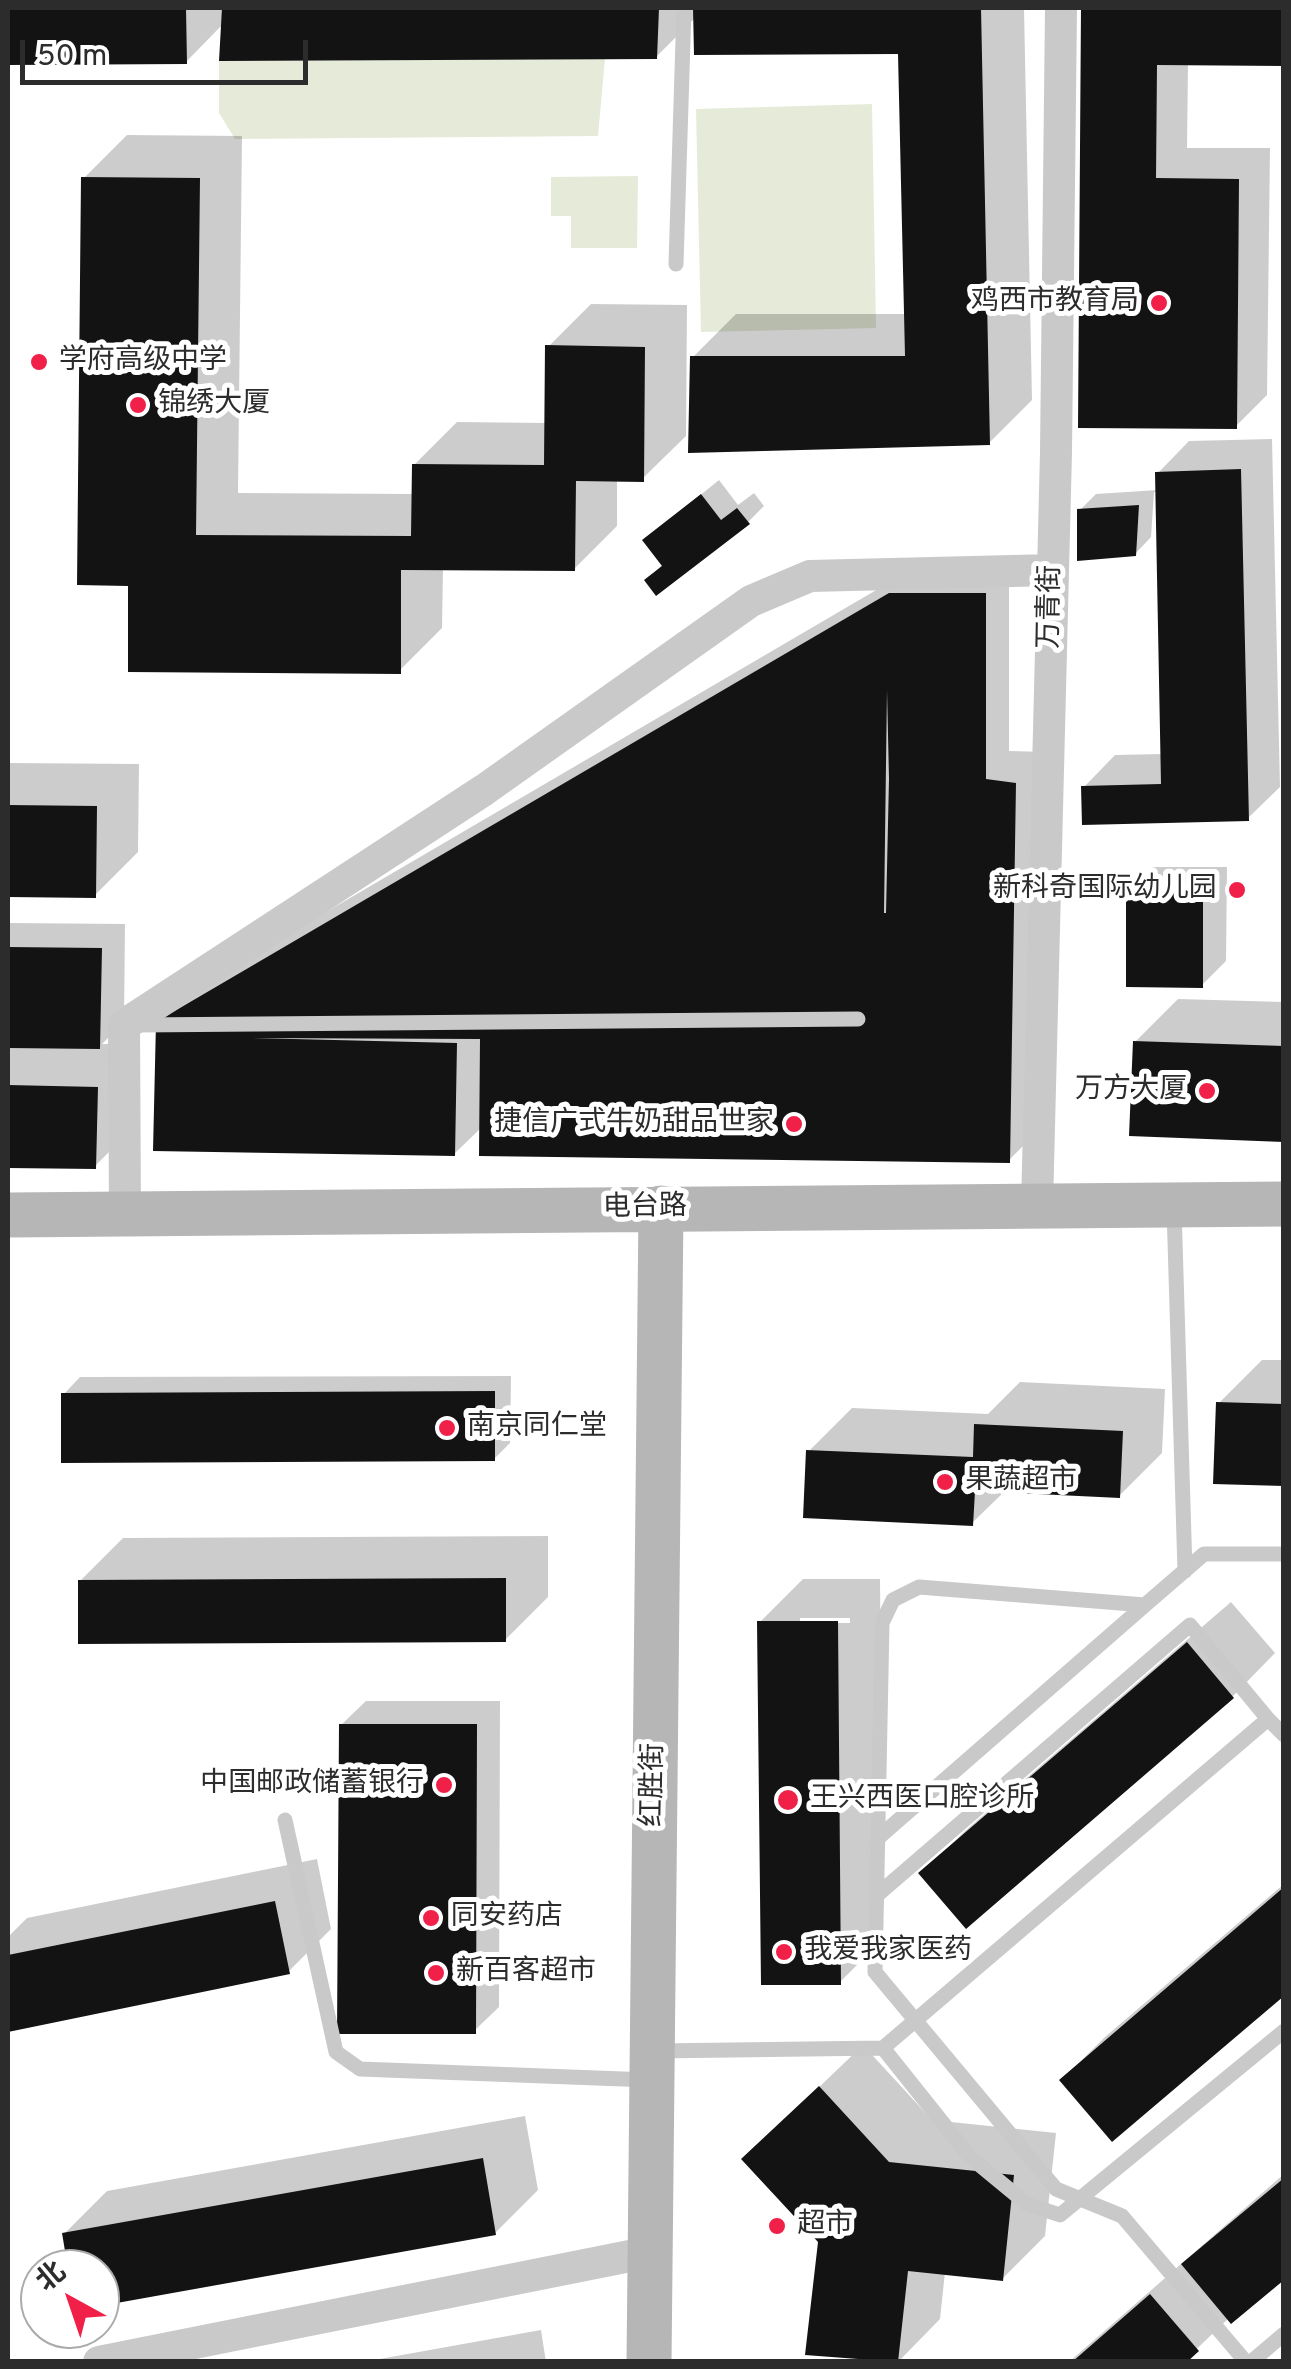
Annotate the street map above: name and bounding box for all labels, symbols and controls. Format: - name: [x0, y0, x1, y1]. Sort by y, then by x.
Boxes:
- scale bar: [25, 20, 312, 82]
- text: 50 m: [37, 39, 107, 76]
- place label: 鸡西市教育局: [971, 286, 1139, 320]
- marker: 鸡西市教育局: [1148, 292, 1170, 314]
- place label: 学府高级中学: [59, 345, 227, 379]
- marker: 学府高级中学: [28, 351, 50, 373]
- place label: 锦绣大厦: [158, 388, 270, 422]
- marker: 锦绣大厦: [127, 394, 149, 416]
- street label: 万青街: [1034, 565, 1070, 649]
- place label: 新科奇国际幼儿园: [993, 873, 1217, 907]
- marker: 新科奇国际幼儿园: [1226, 879, 1248, 901]
- place label: 万方大厦: [1075, 1074, 1187, 1108]
- marker: 万方大厦: [1196, 1080, 1218, 1102]
- place label: 捷信广式牛奶甜品世家: [494, 1107, 774, 1141]
- marker: 捷信广式牛奶甜品世家: [783, 1113, 805, 1135]
- street label: 电台路: [603, 1191, 687, 1227]
- place label: 南京同仁堂: [467, 1411, 607, 1445]
- marker: 南京同仁堂: [436, 1417, 458, 1439]
- place label: 果蔬超市: [965, 1465, 1077, 1499]
- marker: 果蔬超市: [934, 1471, 956, 1493]
- street label: 红胜街: [637, 1743, 673, 1827]
- place label: 中国邮政储蓄银行: [200, 1768, 424, 1802]
- marker: 中国邮政储蓄银行: [433, 1774, 455, 1796]
- place label: 王兴西医口腔诊所: [810, 1783, 1034, 1817]
- marker: 王兴西医口腔诊所: [775, 1787, 801, 1813]
- place label: 同安药店: [451, 1901, 563, 1935]
- marker: 同安药店: [420, 1907, 442, 1929]
- place label: 我爱我家医药: [804, 1935, 972, 1969]
- marker: 我爱我家医药: [773, 1941, 795, 1963]
- place label: 新百客超市: [456, 1956, 596, 1990]
- marker: 新百客超市: [425, 1962, 447, 1984]
- place label: 超市: [797, 2209, 853, 2243]
- marker: 超市: [766, 2215, 788, 2237]
- north arrow: [20, 2249, 120, 2349]
- text: 北: [30, 2255, 74, 2300]

